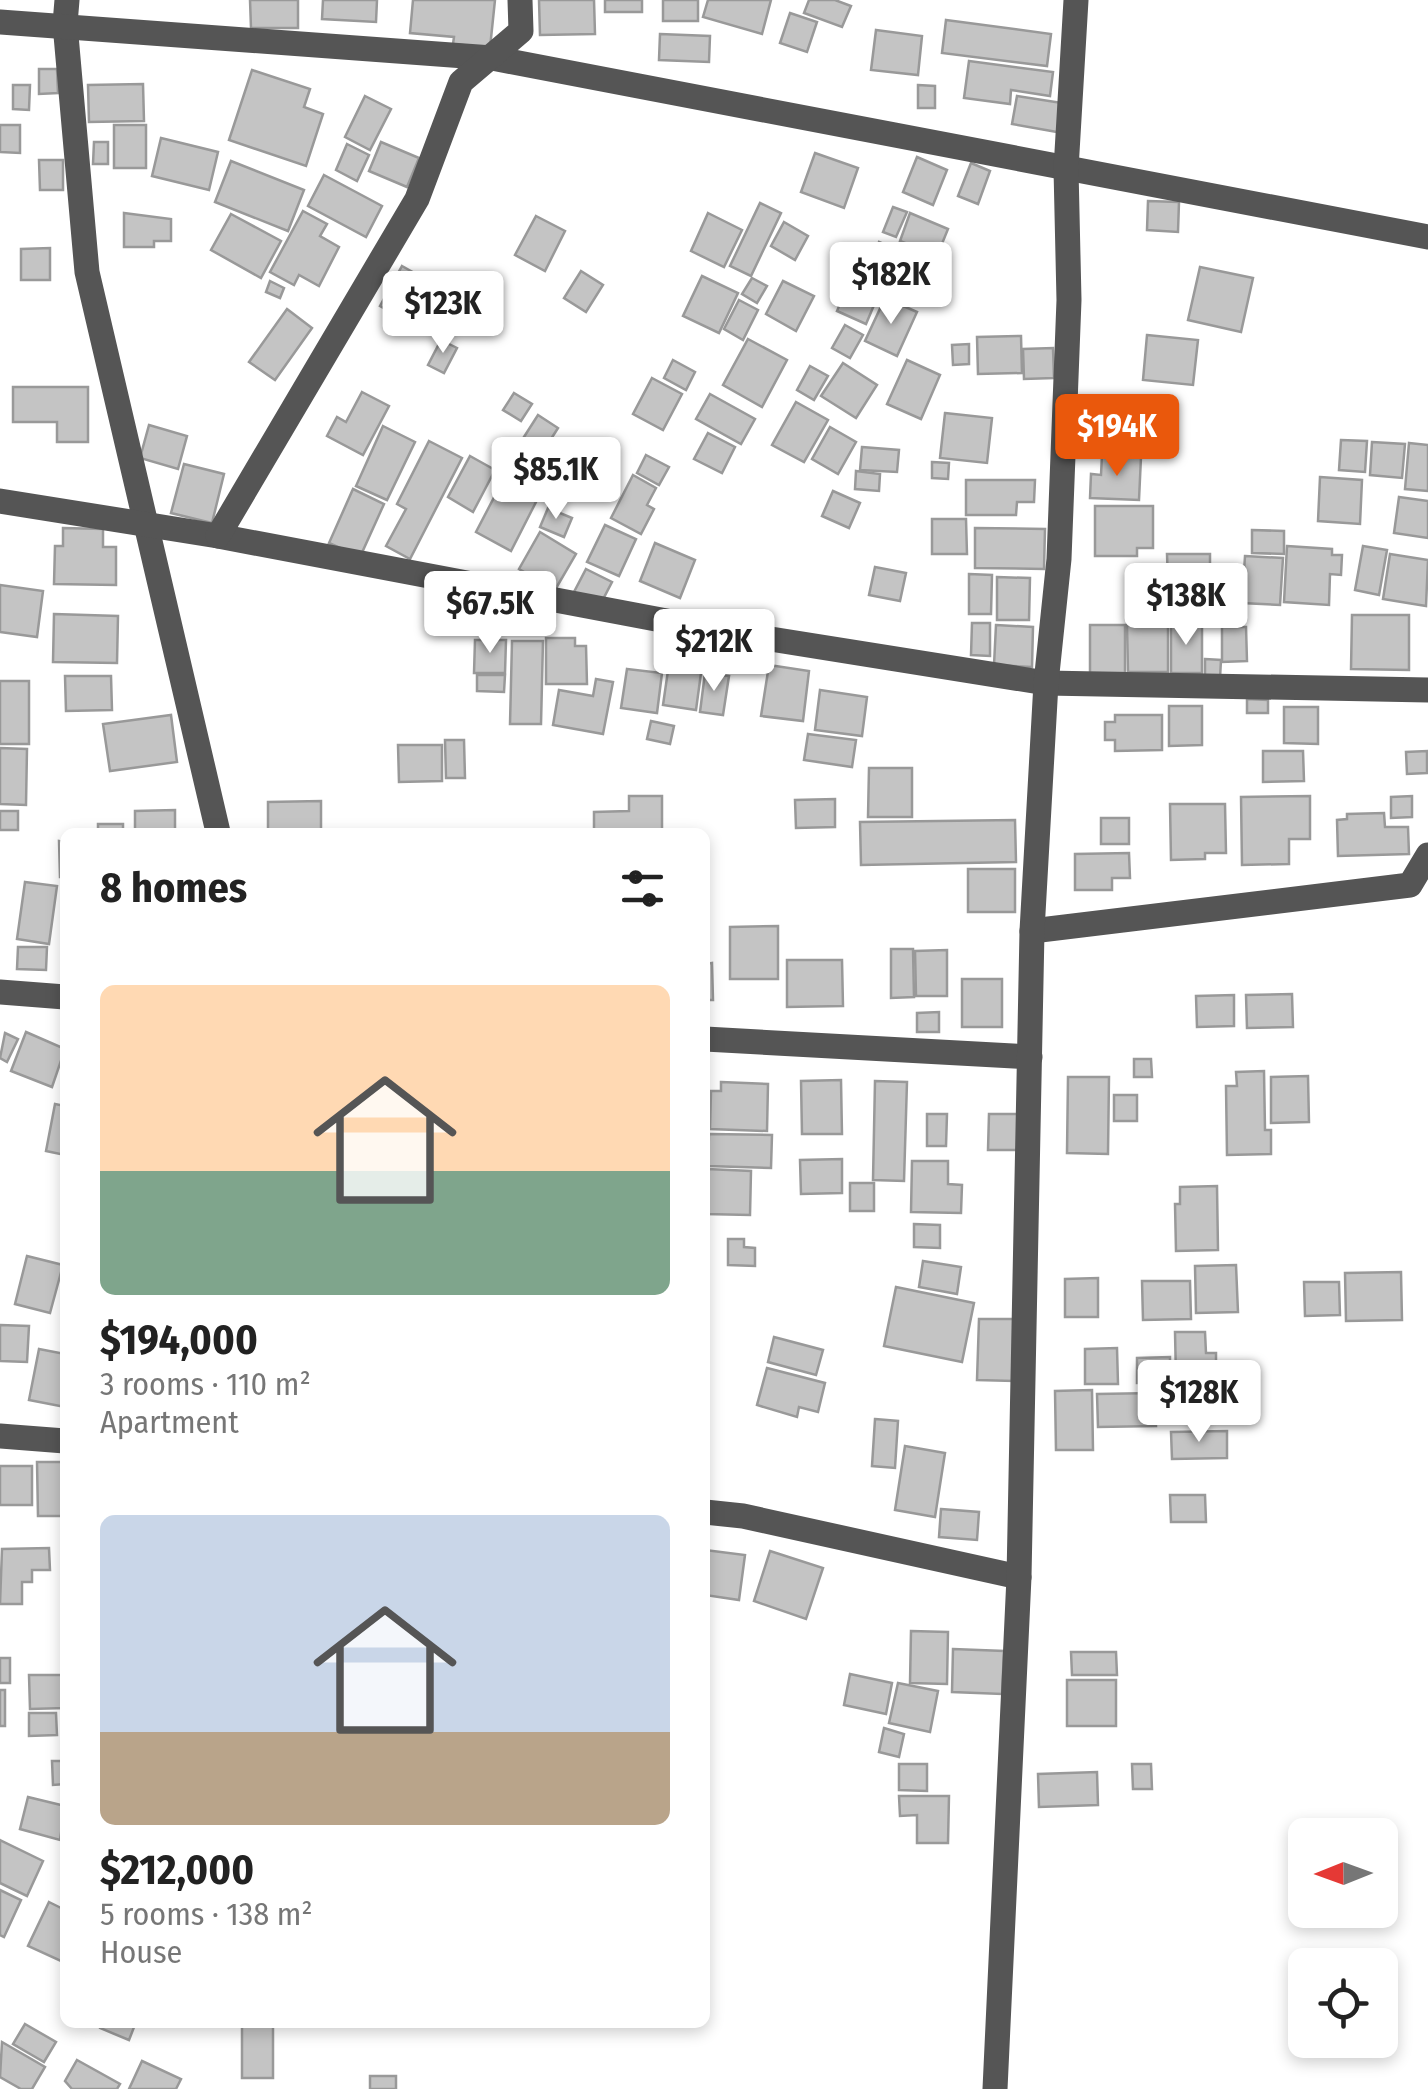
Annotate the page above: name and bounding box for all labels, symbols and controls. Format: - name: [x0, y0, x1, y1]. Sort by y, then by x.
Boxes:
- pin: $182K: [821, 242, 961, 327]
- text: $182K: [852, 255, 930, 293]
- pin: $123K: [373, 271, 513, 356]
- text: $123K: [405, 284, 481, 322]
- pin: $194K: [1047, 394, 1187, 479]
- text: $194K: [1077, 407, 1157, 445]
- pin: $85.1K: [475, 437, 637, 522]
- text: $85.1K: [514, 450, 598, 488]
- pin: $138K: [1116, 563, 1256, 648]
- pin: $67.5K: [409, 571, 571, 656]
- text: $138K: [1147, 576, 1225, 614]
- text: $67.5K: [446, 584, 534, 622]
- pin: $212K: [644, 609, 784, 694]
- text: $212K: [676, 622, 752, 660]
- icon: filters: [615, 861, 670, 916]
- text: 8 homes: [100, 863, 247, 913]
- icon: home: [295, 1050, 475, 1230]
- text: $194,000: [100, 1315, 258, 1365]
- pin: $128K: [1129, 1360, 1269, 1445]
- text: 3 rooms · 110 m²: [100, 1365, 311, 1403]
- text: $128K: [1160, 1373, 1238, 1411]
- text: Apartment: [100, 1403, 239, 1441]
- icon: home: [295, 1580, 475, 1760]
- north arrow: [1288, 1818, 1398, 1928]
- map controls: [1288, 1818, 1398, 2058]
- text: $212,000: [100, 1845, 254, 1895]
- text: 5 rooms · 138 m²: [100, 1895, 313, 1933]
- text: House: [100, 1933, 182, 1971]
- button: locate: [1288, 1948, 1398, 2058]

